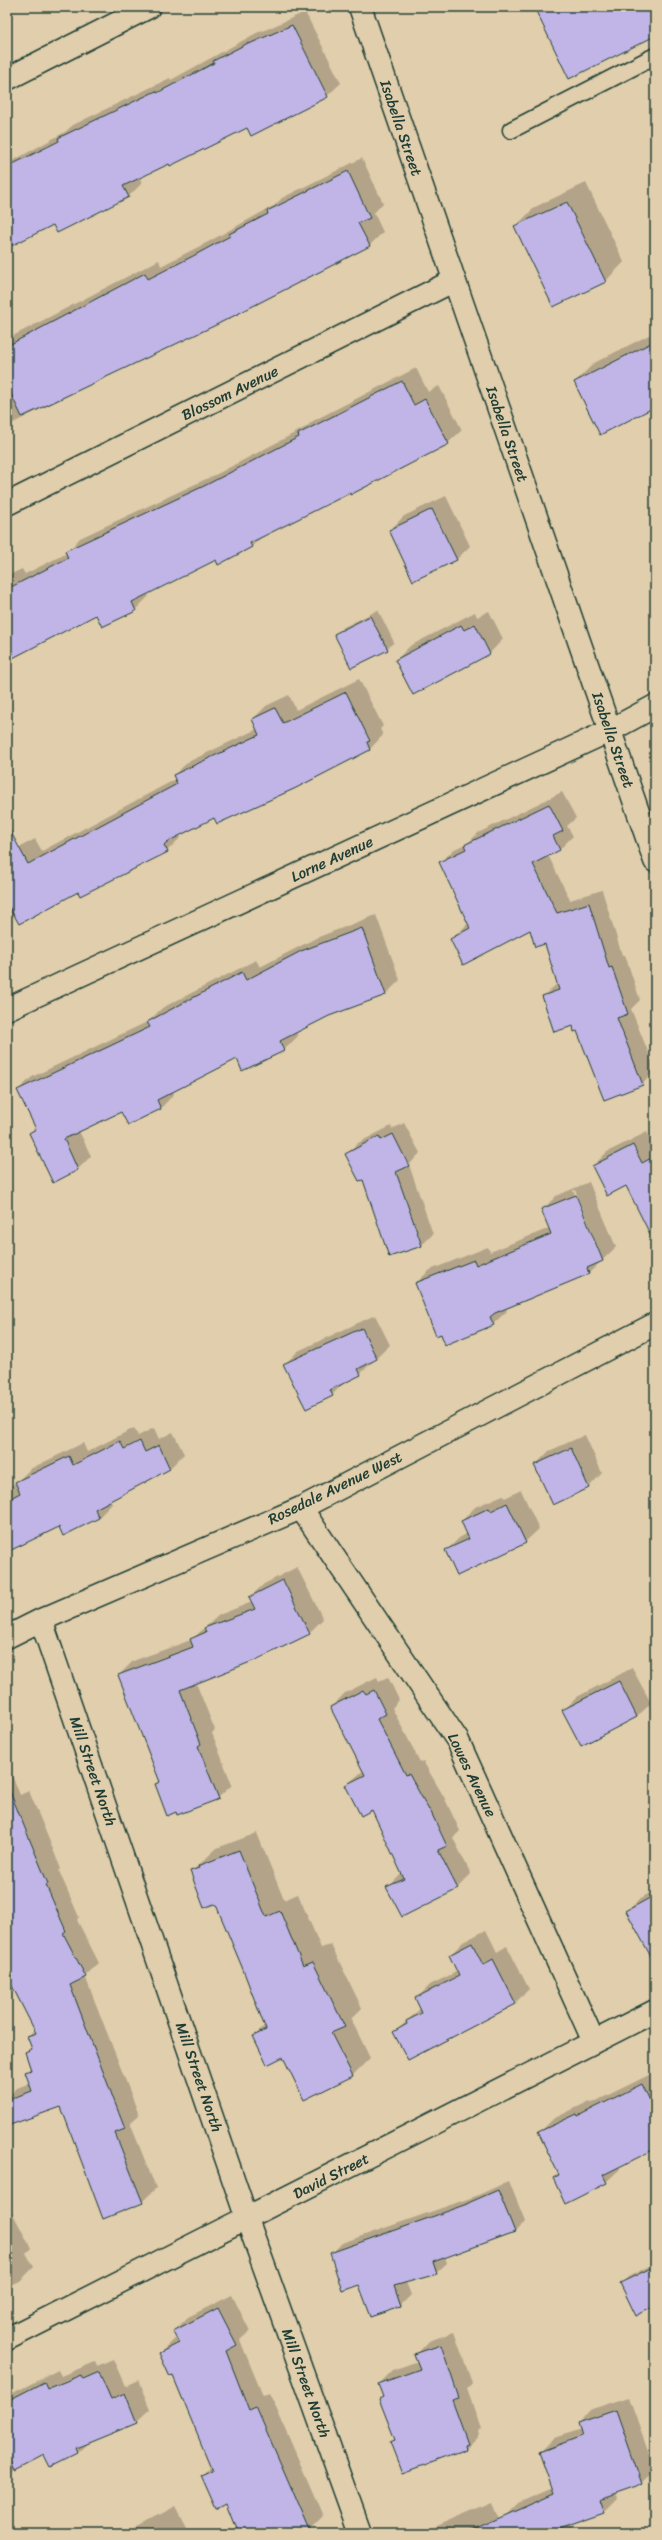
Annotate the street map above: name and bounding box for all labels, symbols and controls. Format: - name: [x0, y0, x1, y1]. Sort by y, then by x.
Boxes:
- street label: Isabella Street: [372, 75, 430, 180]
- street label: Blossom Avenue: [177, 358, 283, 428]
- street label: Isabella Street: [478, 381, 536, 486]
- street label: Isabella Street: [584, 687, 642, 792]
- street label: Lorne Avenue: [287, 828, 378, 889]
- street label: Rosedale Avenue West: [263, 1444, 407, 1532]
- street label: Mill Street North: [62, 1713, 124, 1830]
- street label: Lowes Avenue: [440, 1728, 504, 1822]
- street label: Mill Street North: [168, 2019, 230, 2136]
- street label: David Street: [288, 2145, 374, 2206]
- street label: Mill Street North: [274, 2325, 338, 2441]

